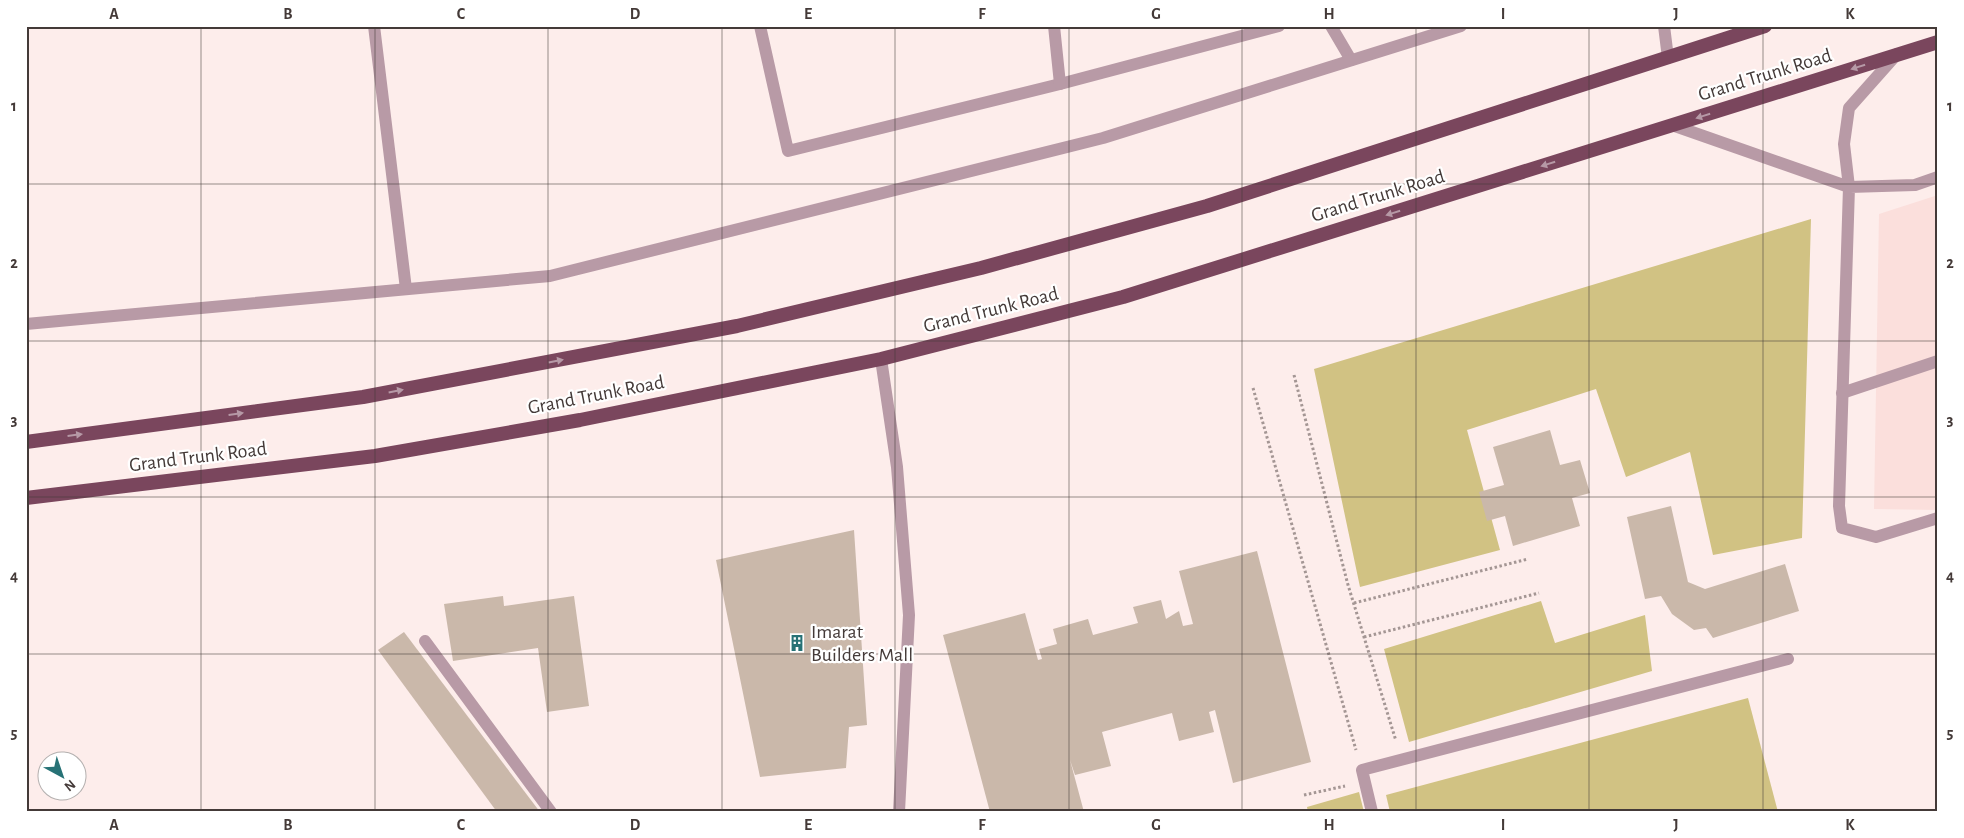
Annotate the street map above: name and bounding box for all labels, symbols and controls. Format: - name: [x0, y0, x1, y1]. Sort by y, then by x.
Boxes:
- text: A: [109, 6, 119, 22]
- text: B: [283, 6, 293, 22]
- text: C: [457, 6, 466, 22]
- text: D: [630, 6, 641, 22]
- text: E: [804, 6, 812, 22]
- text: F: [978, 6, 986, 22]
- text: G: [1151, 6, 1161, 22]
- text: H: [1323, 6, 1335, 22]
- text: I: [1501, 6, 1505, 22]
- text: J: [1673, 6, 1679, 22]
- text: K: [1845, 6, 1855, 22]
- street label: Grand Trunk Road: [1696, 45, 1834, 105]
- one-way arrow: [1850, 64, 1865, 71]
- text: 1: [11, 98, 17, 114]
- text: 1: [1947, 98, 1953, 114]
- one-way arrow: [1695, 112, 1710, 120]
- one-way arrow: [1540, 161, 1555, 169]
- street label: Grand Trunk Road: [1309, 166, 1447, 226]
- one-way arrow: [1385, 210, 1400, 217]
- text: 2: [10, 255, 18, 271]
- text: 2: [1946, 255, 1954, 271]
- street label: Grand Trunk Road: [921, 284, 1061, 336]
- one-way arrow: [549, 357, 564, 365]
- street label: Grand Trunk Road: [526, 372, 666, 418]
- one-way arrow: [389, 386, 405, 394]
- one-way arrow: [228, 410, 244, 418]
- text: 3: [11, 412, 18, 428]
- text: 3: [1947, 412, 1954, 428]
- one-way arrow: [67, 431, 83, 439]
- street label: Grand Trunk Road: [128, 439, 268, 475]
- text: 4: [10, 568, 18, 584]
- text: 4: [1946, 568, 1954, 584]
- place label: Imarat Builders Mall: [811, 622, 913, 665]
- building icon: Imarat Builders Mall: [787, 633, 807, 653]
- text: 5: [11, 725, 18, 741]
- text: 5: [1947, 725, 1954, 741]
- north arrow: [38, 750, 88, 800]
- text: N: [61, 777, 78, 794]
- text: A: [109, 817, 119, 833]
- text: B: [283, 817, 293, 833]
- text: C: [457, 817, 466, 833]
- text: D: [630, 817, 641, 833]
- text: E: [804, 817, 812, 833]
- text: F: [978, 817, 986, 833]
- text: G: [1151, 817, 1161, 833]
- text: H: [1323, 817, 1335, 833]
- text: I: [1501, 817, 1505, 833]
- text: J: [1673, 817, 1679, 833]
- text: K: [1845, 817, 1855, 833]

